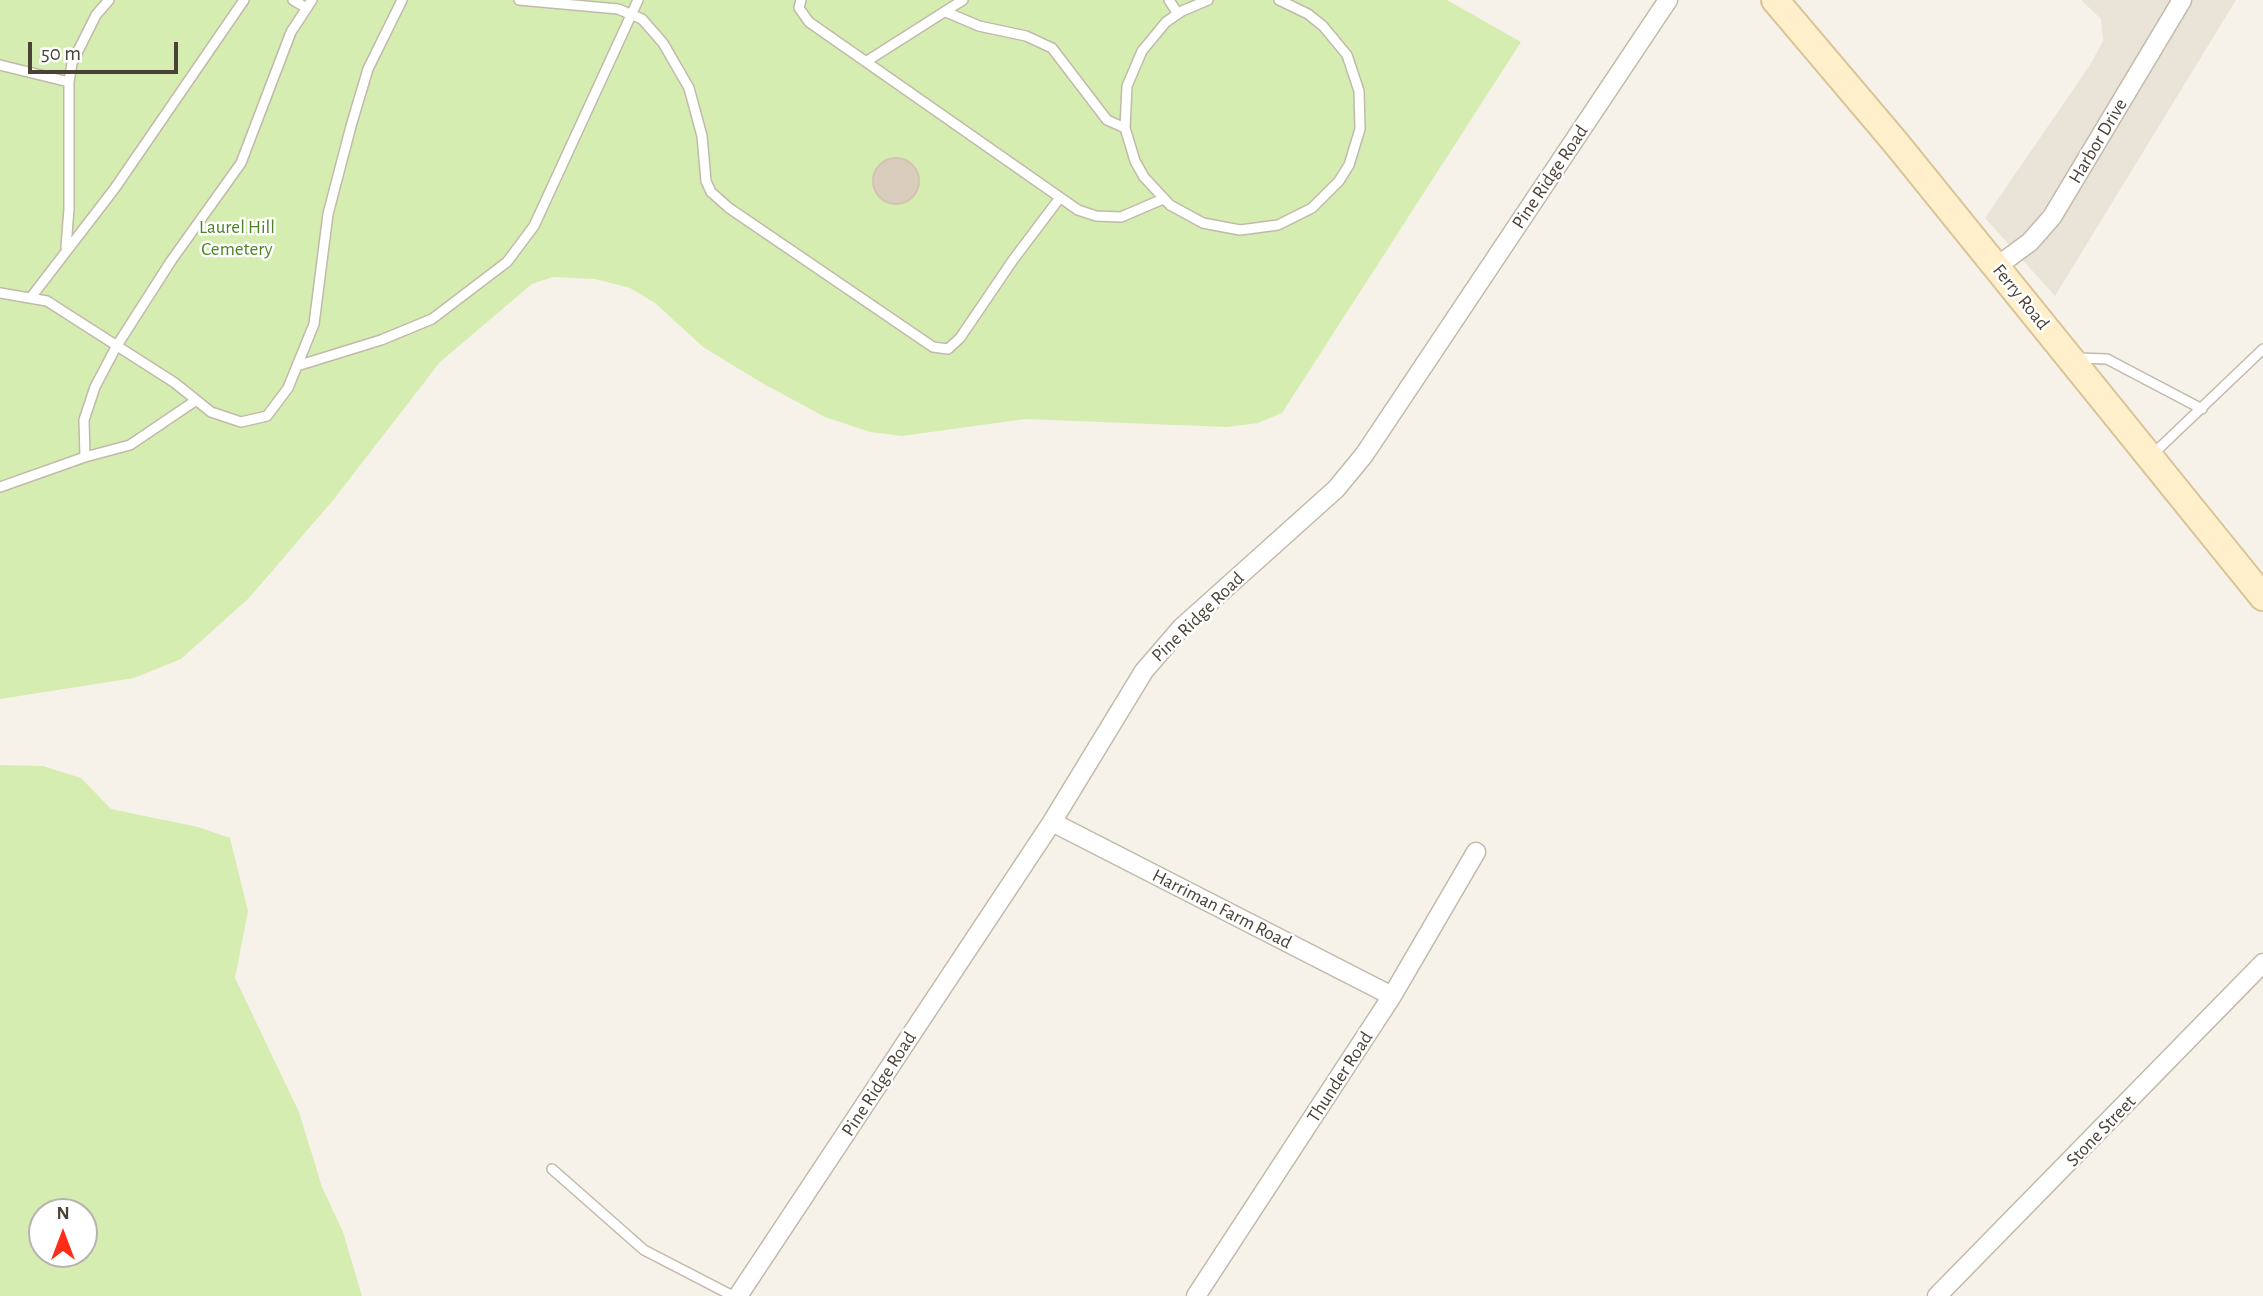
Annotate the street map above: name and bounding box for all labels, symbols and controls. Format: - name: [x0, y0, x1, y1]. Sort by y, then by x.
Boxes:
- scale bar: [32, 28, 182, 72]
- text: 50 m: [41, 43, 81, 64]
- street label: Harbor Drive: [2064, 94, 2132, 188]
- street label: Pine Ridge Road: [1507, 121, 1593, 233]
- park label: Laurel Hill Cemetery: [199, 216, 275, 260]
- street label: Ferry Road: [1988, 260, 2054, 334]
- street label: Pine Ridge Road: [1147, 567, 1249, 667]
- street label: Harriman Farm Road: [1149, 864, 1295, 954]
- street label: Pine Ridge Road: [837, 1027, 921, 1141]
- street label: Thunder Road: [1302, 1027, 1378, 1127]
- street label: Stone Street: [2061, 1091, 2141, 1171]
- north arrow: [28, 1198, 98, 1268]
- text: N: [56, 1204, 70, 1223]

